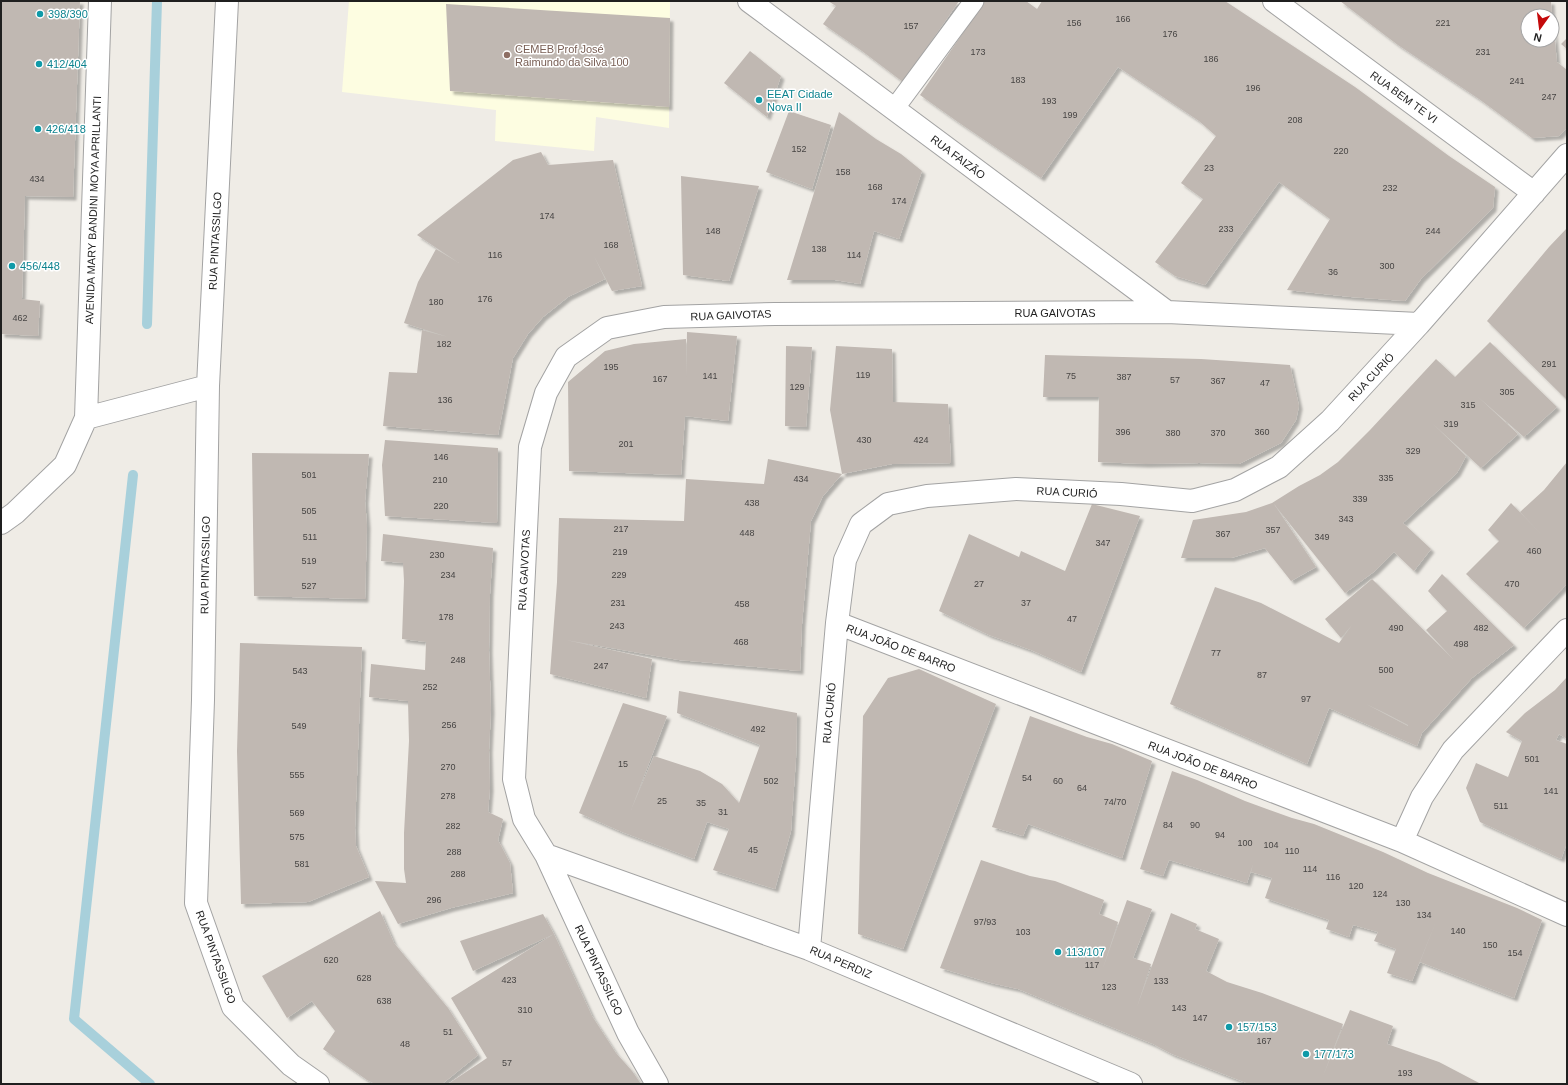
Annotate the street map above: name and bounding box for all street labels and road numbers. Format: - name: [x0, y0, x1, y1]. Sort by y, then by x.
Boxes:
- street label: RUA BEM TE VI: [1368, 69, 1440, 125]
- street label: AVENIDA MARY BANDINI MOYA APRILLANTI: [83, 96, 103, 324]
- street label: RUA FAIZÃO: [929, 133, 988, 182]
- street label: RUA PINTASSILGO: [206, 191, 224, 290]
- street label: RUA GAIVOTAS: [1014, 307, 1096, 319]
- street label: RUA GAIVOTAS: [690, 308, 772, 322]
- street label: RUA CURIÓ: [1346, 350, 1397, 403]
- street label: RUA CURIÓ: [1036, 484, 1098, 500]
- street label: RUA PINTASSILGO: [198, 515, 212, 614]
- street label: RUA GAIVOTAS: [516, 529, 532, 611]
- street label: RUA JOÃO DE BARRO: [845, 622, 958, 675]
- street label: RUA CURIÓ: [820, 682, 838, 744]
- street label: RUA JOÃO DE BARRO: [1147, 739, 1260, 792]
- street label: RUA PINTASSILGO: [194, 909, 239, 1006]
- street label: RUA PINTASSILGO: [573, 923, 625, 1017]
- street label: RUA PERDIZ: [808, 944, 874, 981]

